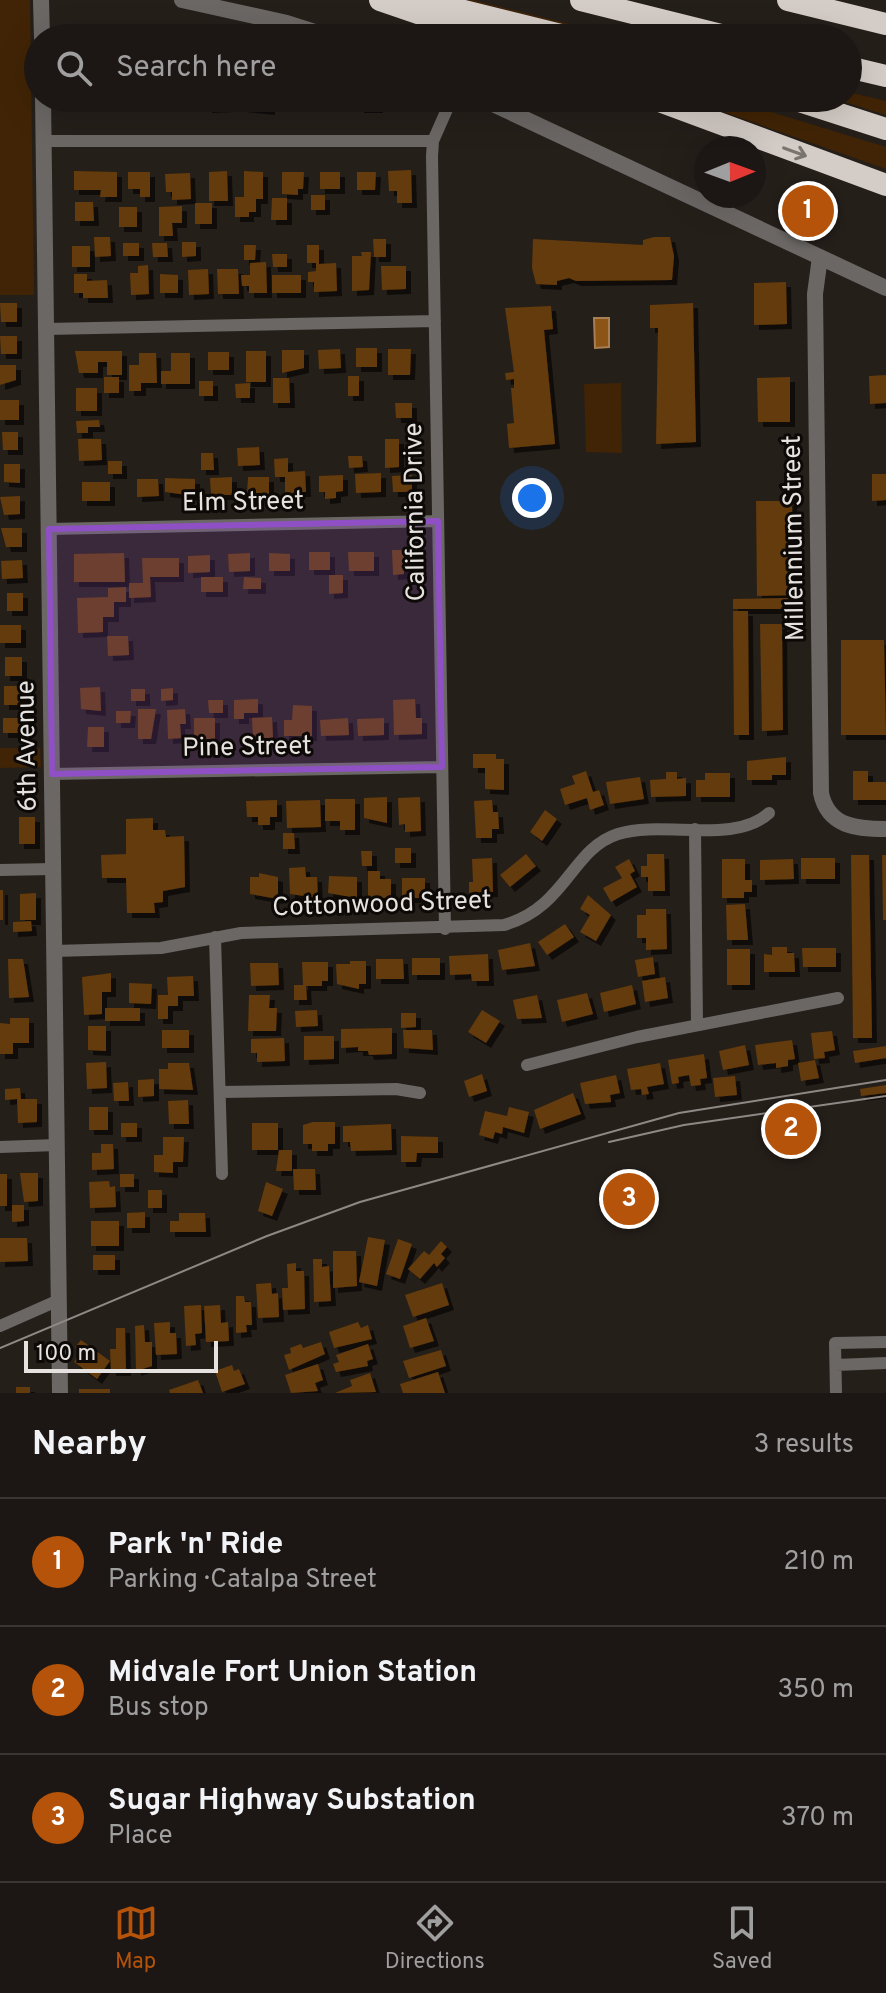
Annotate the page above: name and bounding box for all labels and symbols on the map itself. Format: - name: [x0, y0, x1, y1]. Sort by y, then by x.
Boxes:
- north arrow: [694, 136, 766, 208]
- one-way arrow: [782, 146, 807, 160]
- pin: 1: [782, 181, 834, 241]
- street label: California Drive: [398, 422, 434, 602]
- street label: Millennium Street: [777, 435, 813, 641]
- your location: [512, 478, 552, 518]
- street label: Elm Street: [182, 485, 304, 521]
- street label: 6th Avenue: [10, 680, 46, 812]
- street label: Pine Street: [182, 730, 312, 766]
- street label: Cottonwood Street: [272, 885, 492, 925]
- pin: 2: [765, 1099, 817, 1159]
- pin: 3: [603, 1169, 655, 1229]
- scale bar: [24, 1337, 218, 1373]

